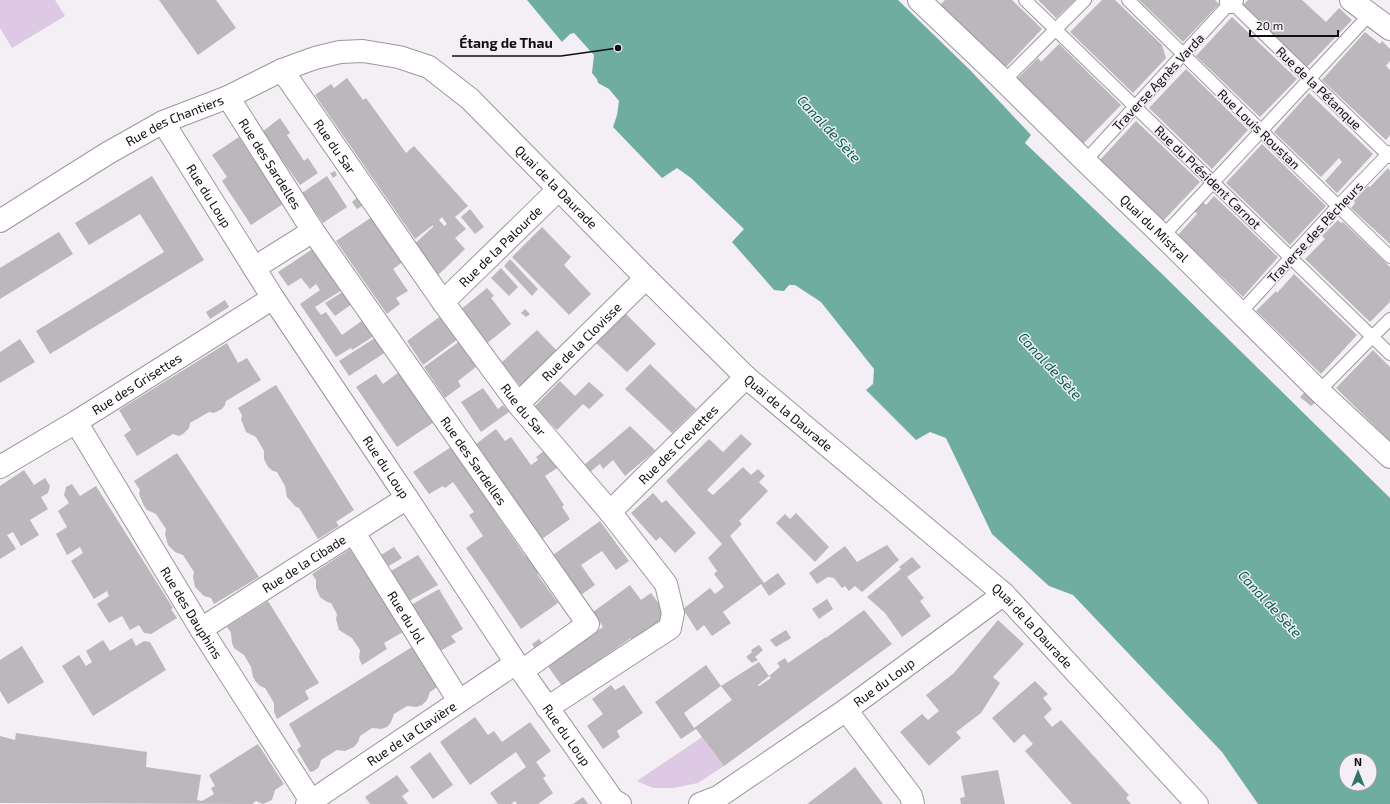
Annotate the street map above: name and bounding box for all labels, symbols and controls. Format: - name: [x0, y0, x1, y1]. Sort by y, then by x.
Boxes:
- scale bar: [1250, 12, 1338, 38]
- text: 20 m: [1256, 18, 1283, 32]
- callout: Étang de Thau: [452, 30, 561, 56]
- street label: Traverse Agnès Varda: [1109, 30, 1207, 134]
- text: Étang de Thau: [459, 34, 553, 51]
- street label: Rue de la Pétanque: [1273, 43, 1365, 133]
- street label: Rue Louis Roustan: [1214, 86, 1304, 172]
- street label: Rue des Chantiers: [123, 91, 226, 149]
- water label: Canal de Sète: [794, 92, 865, 166]
- street label: Rue des Sardelles: [236, 115, 305, 212]
- street label: Rue du Sar: [311, 116, 359, 177]
- street label: Rue du Président Carnot: [1151, 122, 1265, 232]
- street label: Quai de la Daurade: [512, 142, 601, 232]
- street label: Rue du Loup: [183, 161, 235, 231]
- street label: Traverse des Pêcheurs: [1264, 178, 1366, 286]
- street label: Quai du Mistral: [1117, 191, 1192, 265]
- street label: Rue de la Palourde: [455, 202, 545, 290]
- street label: Rue de la Clovisse: [538, 299, 625, 384]
- water label: Canal de Sète: [1015, 329, 1086, 403]
- street label: Rue des Grisettes: [89, 350, 185, 418]
- street label: Quai de la Daurade: [741, 371, 836, 454]
- street label: Rue du Sar: [498, 380, 550, 439]
- street label: Rue des Crevettes: [635, 401, 721, 487]
- street label: Rue des Sardelles: [437, 413, 510, 508]
- street label: Rue du Loup: [360, 433, 413, 501]
- street label: Rue de la Cibade: [259, 531, 349, 596]
- street label: Rue des Dauphins: [157, 564, 226, 662]
- water label: Canal de Sète: [1235, 567, 1306, 641]
- street label: Quai de la Daurade: [989, 580, 1076, 671]
- street label: Rue du Jol: [384, 588, 429, 646]
- street label: Rue du Loup: [850, 654, 918, 710]
- street label: Rue de la Clavière: [364, 698, 459, 769]
- street label: Rue du Loup: [539, 701, 594, 769]
- north arrow: [1338, 752, 1378, 792]
- text: N: [1354, 755, 1362, 768]

